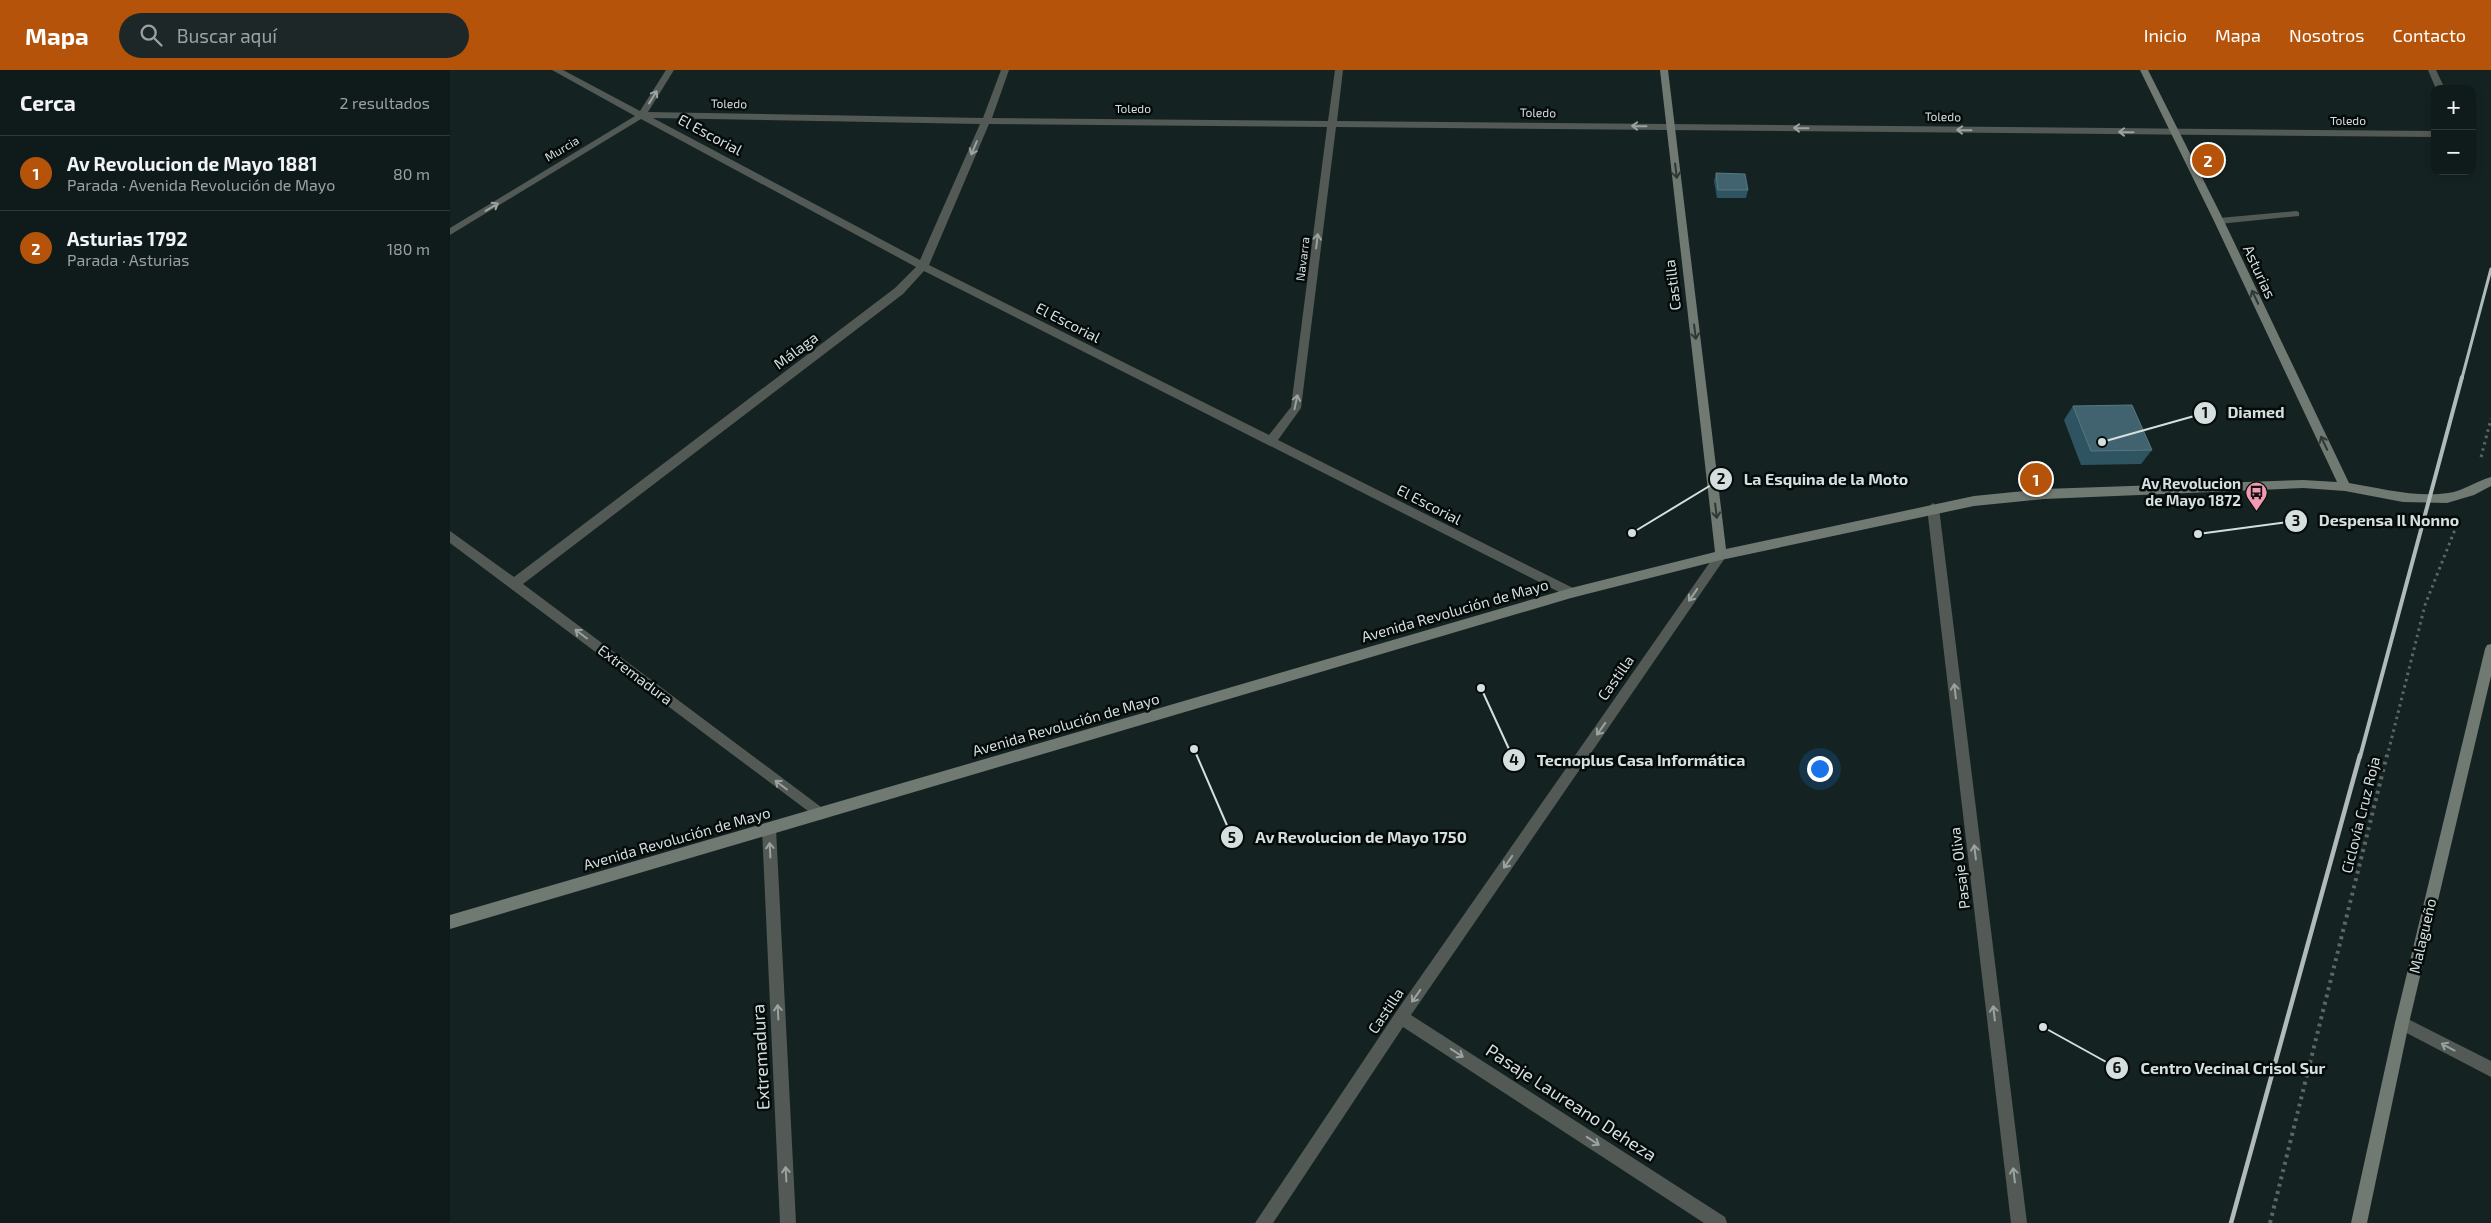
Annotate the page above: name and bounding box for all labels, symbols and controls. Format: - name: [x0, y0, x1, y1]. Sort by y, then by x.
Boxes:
- search box: [119, 13, 469, 58]
- text: Mapa: [25, 21, 89, 50]
- icon: search: [137, 21, 165, 49]
- text: Buscar aquí: [177, 24, 277, 47]
- text: Inicio: [2144, 24, 2187, 46]
- text: Mapa: [2215, 24, 2261, 46]
- text: Nosotros: [2289, 24, 2364, 46]
- text: Contacto: [2392, 24, 2466, 46]
- map controls: [2431, 85, 2476, 175]
- button: +: [2431, 85, 2476, 130]
- text: Cerca: [20, 90, 76, 115]
- one-way arrow: [648, 90, 659, 104]
- text: 2 resultados: [339, 93, 430, 112]
- street label: Toledo: [711, 96, 747, 110]
- street label: Toledo: [1115, 101, 1151, 115]
- street label: Toledo: [1520, 105, 1556, 119]
- street label: Toledo: [1925, 109, 1961, 123]
- street label: El Escorial: [675, 110, 746, 159]
- street label: Toledo: [2330, 113, 2366, 127]
- one-way arrow: [1631, 121, 1647, 131]
- one-way arrow: [1793, 123, 1810, 133]
- one-way arrow: [1956, 125, 1972, 135]
- one-way arrow: [2118, 127, 2134, 137]
- button: −: [2431, 130, 2476, 175]
- street label: Murcia: [542, 132, 581, 164]
- one-way arrow: [969, 140, 978, 155]
- pin: 2: [2192, 141, 2224, 179]
- text: Av Revolucion de Mayo 1881: [67, 152, 317, 175]
- one-way arrow: [1671, 162, 1681, 178]
- text: 1: [33, 164, 39, 183]
- text: 80 m: [393, 164, 430, 183]
- text: Parada · Avenida Revolución de Mayo: [67, 175, 335, 194]
- one-way arrow: [484, 201, 498, 211]
- text: Asturias 1792: [67, 227, 187, 250]
- one-way arrow: [1313, 233, 1323, 249]
- street label: Navarra: [1292, 236, 1312, 282]
- text: 2: [31, 239, 41, 258]
- text: 180 m: [387, 239, 430, 258]
- street label: Asturias: [2240, 242, 2280, 301]
- text: Parada · Asturias: [67, 250, 189, 269]
- street label: Castilla: [1660, 259, 1684, 312]
- one-way arrow: [2249, 290, 2259, 305]
- street label: El Escorial: [1033, 298, 1104, 346]
- one-way arrow: [1690, 324, 1700, 340]
- street label: Málaga: [770, 328, 821, 373]
- one-way arrow: [1292, 394, 1302, 410]
- callout: Diamed: [2192, 397, 2294, 428]
- text: Diamed: [2227, 402, 2285, 421]
- text: 1: [2202, 403, 2208, 421]
- one-way arrow: [2319, 436, 2329, 451]
- pin: 1: [2020, 460, 2052, 498]
- callout: La Esquina de la Moto: [1709, 464, 1918, 495]
- text: 2: [1717, 469, 1726, 487]
- text: La Esquina de la Moto: [1744, 469, 1908, 488]
- place label: Av Revolucion de Mayo 1872: [2141, 474, 2241, 510]
- street label: El Escorial: [1394, 480, 1465, 528]
- bus stop icon: Av Revolucion de Mayo 1872: [2245, 481, 2269, 512]
- one-way arrow: [1711, 502, 1721, 518]
- callout: Despensa Il Nonno: [2284, 505, 2470, 536]
- text: Despensa Il Nonno: [2319, 510, 2459, 529]
- text: 3: [2292, 511, 2300, 529]
- street label: Avenida Revolución de Mayo: [1359, 575, 1550, 645]
- one-way arrow: [1688, 588, 1698, 602]
- one-way arrow: [575, 629, 588, 640]
- street label: Extremadura: [595, 640, 676, 708]
- street label: Castilla: [1593, 651, 1637, 703]
- one-way arrow: [1950, 683, 1960, 699]
- street label: Avenida Revolución de Mayo: [970, 689, 1161, 759]
- one-way arrow: [1596, 721, 1606, 735]
- callout: Tecnoplus Casa Informática: [1502, 745, 1755, 776]
- text: 4: [1509, 750, 1519, 768]
- text: Tecnoplus Casa Informática: [1537, 750, 1745, 769]
- street label: Ciclovía Cruz Roja: [2337, 755, 2384, 875]
- your location: [1807, 756, 1833, 782]
- one-way arrow: [775, 779, 788, 790]
- street label: Avenida Revolución de Mayo: [581, 803, 772, 873]
- callout: Av Revolucion de Mayo 1750: [1220, 822, 1477, 853]
- street label: Pasaje Oliva: [1945, 826, 1974, 910]
- text: Av Revolucion de Mayo 1750: [1255, 827, 1467, 847]
- text: 5: [1228, 828, 1236, 846]
- one-way arrow: [765, 842, 775, 858]
- one-way arrow: [1970, 844, 1980, 860]
- one-way arrow: [1503, 855, 1513, 869]
- street label: Malagueño: [2405, 897, 2439, 975]
- street label: Castilla: [1363, 984, 1407, 1037]
- one-way arrow: [1411, 989, 1421, 1003]
- street label: Extremadura: [746, 1003, 774, 1111]
- one-way arrow: [773, 1004, 783, 1020]
- one-way arrow: [1989, 1006, 1999, 1022]
- street label: Pasaje Laureano Deheza: [1482, 1039, 1661, 1166]
- one-way arrow: [2441, 1042, 2456, 1051]
- one-way arrow: [1449, 1048, 1463, 1058]
- callout: Centro Vecinal Crisol Sur: [2105, 1052, 2336, 1083]
- text: 6: [2113, 1058, 2122, 1076]
- text: Centro Vecinal Crisol Sur: [2141, 1058, 2326, 1077]
- one-way arrow: [1586, 1136, 1600, 1146]
- one-way arrow: [781, 1167, 790, 1183]
- one-way arrow: [2008, 1167, 2018, 1183]

